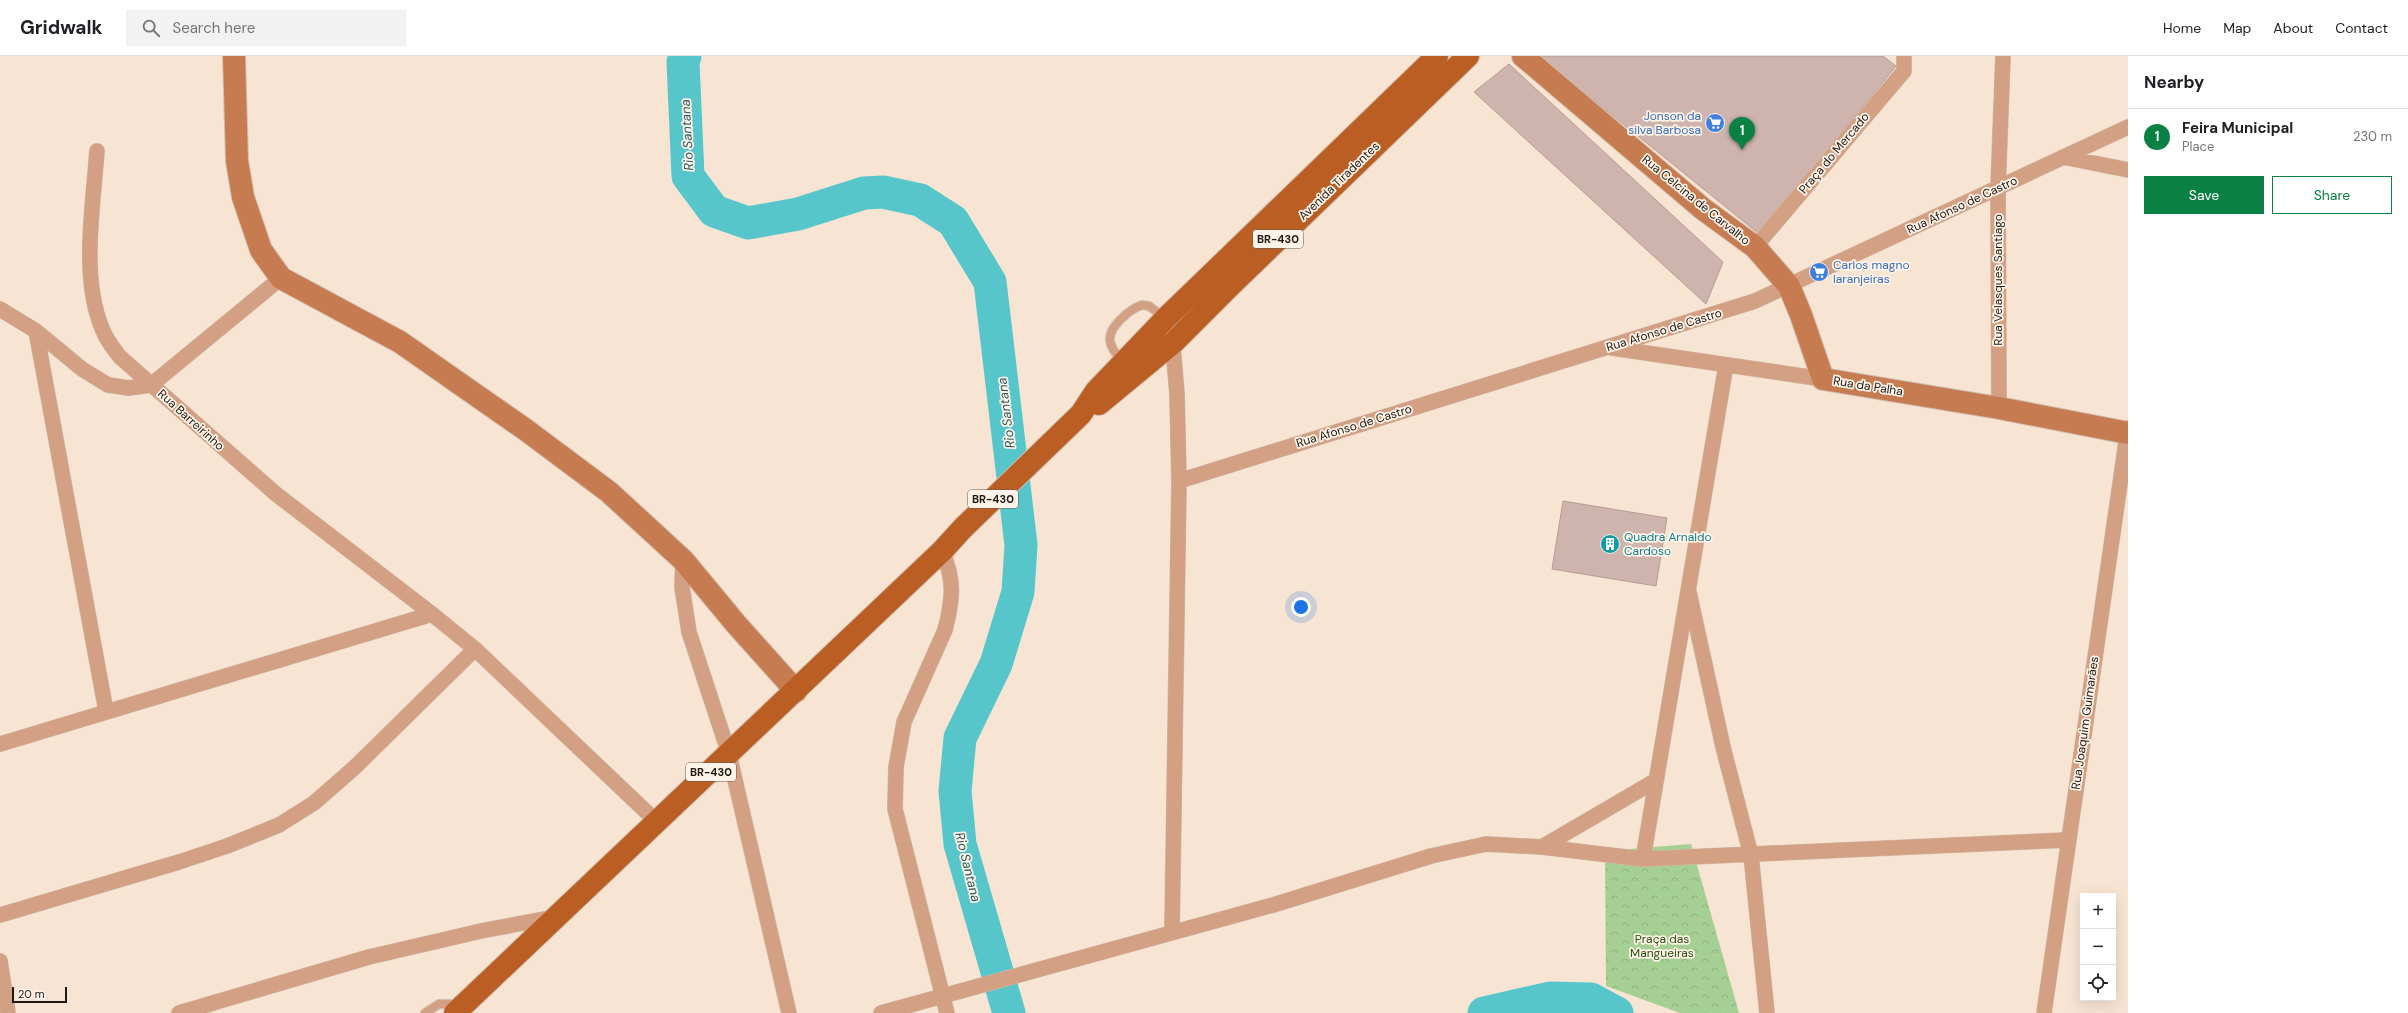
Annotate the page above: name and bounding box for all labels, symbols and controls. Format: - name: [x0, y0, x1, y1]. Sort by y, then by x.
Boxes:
- search box: [126, 10, 406, 46]
- text: Gridwalk: [20, 15, 102, 40]
- icon: search: [140, 17, 162, 39]
- text: Search here: [172, 18, 255, 38]
- text: Home: [2163, 19, 2201, 37]
- text: Map: [2223, 19, 2251, 37]
- text: About: [2273, 19, 2313, 37]
- text: Contact: [2335, 19, 2388, 37]
- text: Nearby: [2144, 71, 2204, 93]
- water label: Rio Santana: [677, 99, 697, 171]
- place label: Jonson da silva Barbosa: [1628, 108, 1701, 138]
- street label: Praça do Mercado: [1795, 109, 1873, 197]
- supermarket icon: Jonson da silva Barbosa: [1704, 112, 1726, 134]
- pin: 1: [1729, 117, 1755, 150]
- text: Feira Municipal: [2182, 118, 2293, 138]
- text: 1: [2155, 128, 2159, 145]
- text: 230 m: [2353, 128, 2392, 145]
- street label: Avenida Tiradentes: [1295, 138, 1383, 224]
- text: Place: [2182, 138, 2214, 155]
- street label: Rua Celcina de Carvalho: [1639, 151, 1753, 249]
- street label: Rua Afonso de Castro: [1904, 172, 2020, 238]
- button: Save: [2144, 176, 2264, 214]
- button: Share: [2272, 176, 2392, 214]
- street label: Rua Velasques Santiago: [1990, 214, 2006, 346]
- road number: BR-430: [1253, 230, 1303, 248]
- place label: Carlos magno laranjeiras: [1833, 257, 1910, 287]
- supermarket icon: Carlos magno laranjeiras: [1808, 261, 1830, 283]
- street label: Rua Afonso de Castro: [1604, 305, 1724, 355]
- street label: Rua da Palha: [1832, 373, 1904, 399]
- water label: Rio Santana: [993, 377, 1019, 449]
- street label: Rua Barreirinho: [154, 386, 228, 454]
- street label: Rua Afonso de Castro: [1294, 401, 1414, 451]
- road number: BR-430: [968, 490, 1018, 508]
- place label: Quadra Arnaldo Cardoso: [1624, 529, 1712, 559]
- building icon: Quadra Arnaldo Cardoso: [1599, 533, 1621, 555]
- your location: [1291, 597, 1311, 617]
- street label: Rua Joaquim Guimarães: [2068, 655, 2102, 791]
- road number: BR-430: [686, 763, 736, 781]
- water label: Rio Santana: [951, 830, 985, 904]
- map controls: [2080, 893, 2116, 1001]
- button: +: [2080, 893, 2116, 929]
- button: −: [2080, 929, 2116, 965]
- park label: Praça das Mangueiras: [1630, 931, 1694, 961]
- button: locate: [2080, 965, 2116, 1001]
- scale bar: [12, 985, 67, 1004]
- text: 20 m: [18, 987, 44, 1001]

